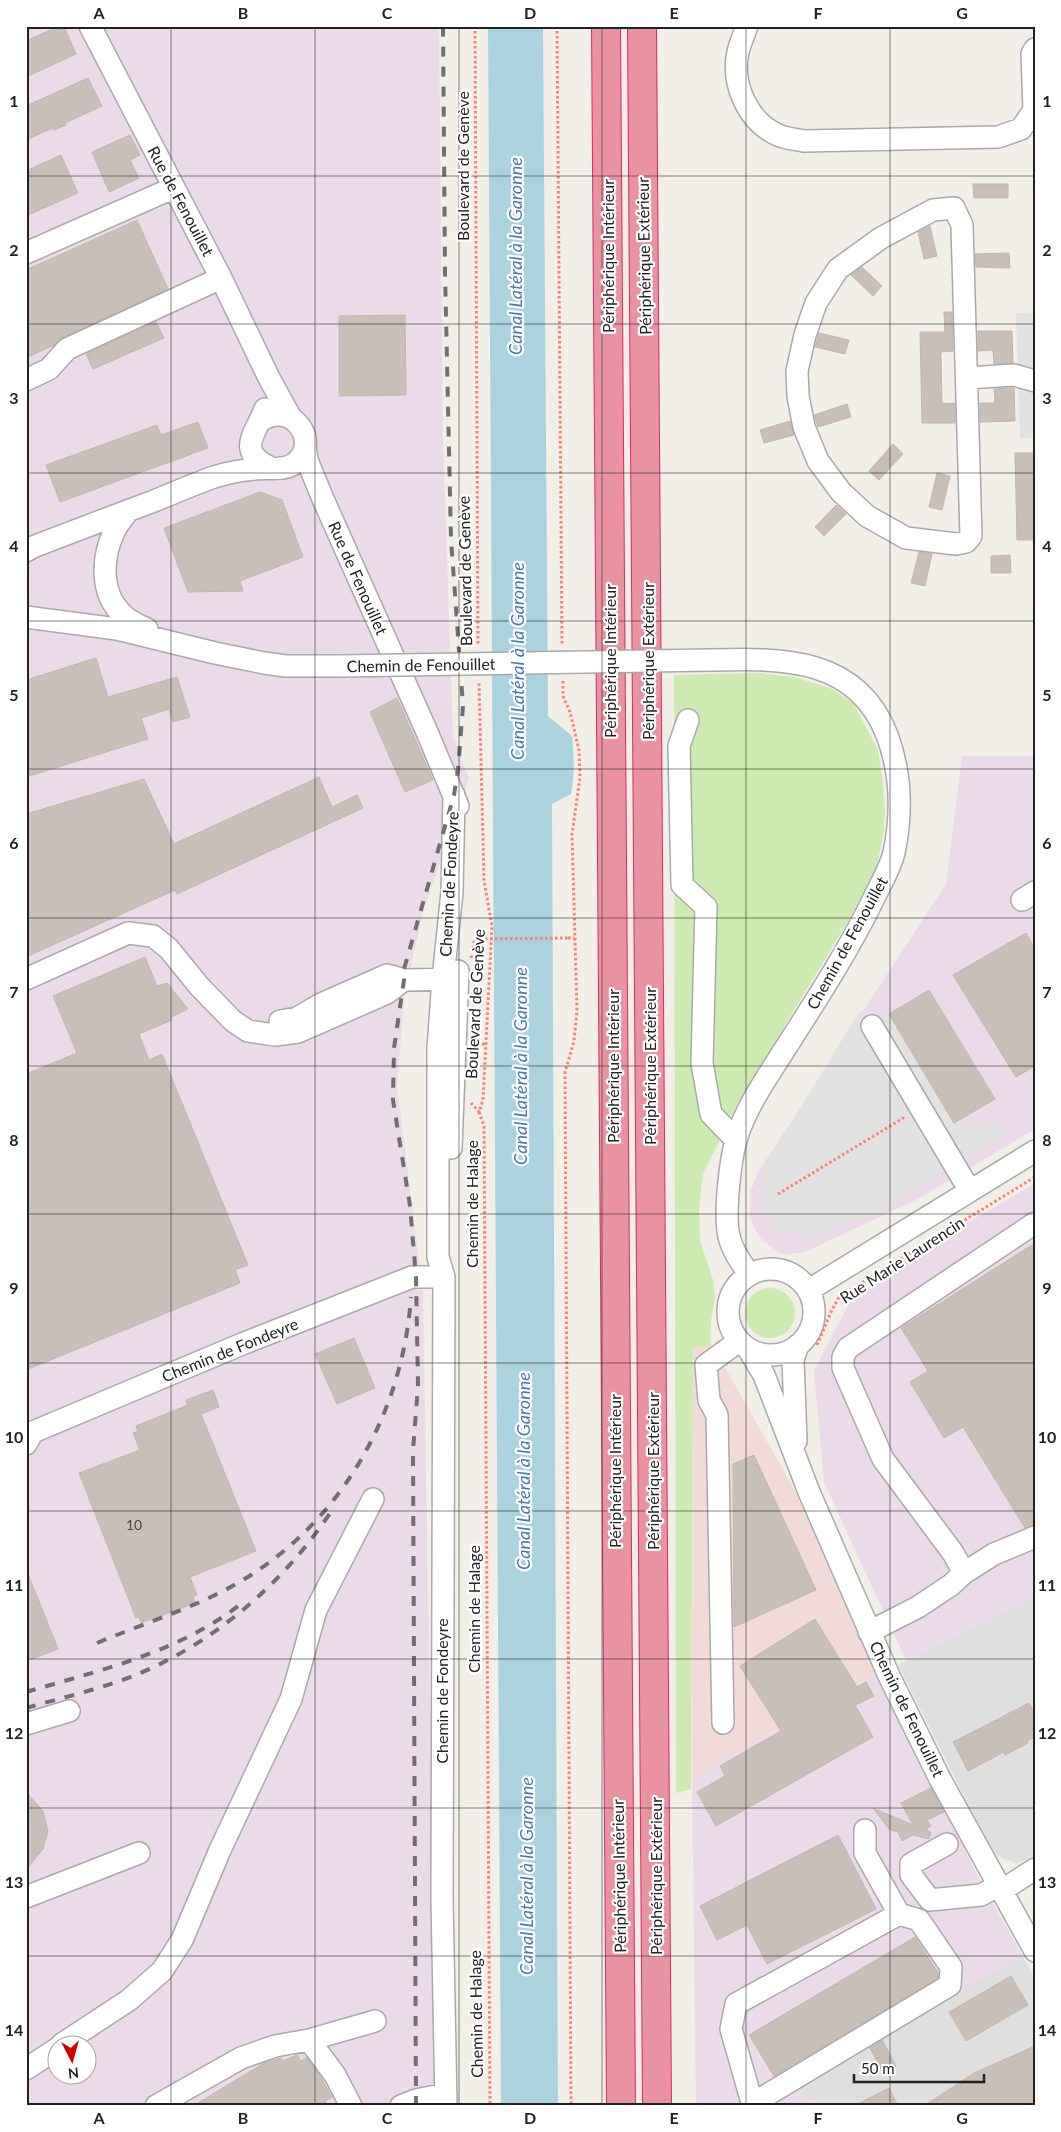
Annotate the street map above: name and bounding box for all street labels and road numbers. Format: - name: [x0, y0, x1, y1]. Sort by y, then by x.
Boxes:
- street label: Boulevard de Genève: [453, 91, 472, 241]
- street label: Rue de Fenouillet: [144, 142, 219, 259]
- street label: Périphérique Extérieur: [633, 177, 654, 335]
- street label: Périphérique Intérieur: [598, 179, 617, 333]
- street label: Boulevard de Genève: [454, 496, 475, 646]
- street label: Rue de Fenouillet: [325, 518, 392, 638]
- street label: Périphérique Extérieur: [638, 582, 657, 740]
- street label: Périphérique Intérieur: [600, 584, 619, 738]
- street label: Chemin de Fenouillet: [346, 654, 496, 675]
- street label: Chemin de Fondeyre: [435, 811, 462, 957]
- street label: Chemin de Fenouillet: [802, 873, 891, 1012]
- street label: Boulevard de Genève: [461, 929, 488, 1079]
- street label: Périphérique Extérieur: [640, 987, 659, 1145]
- street label: Périphérique Intérieur: [603, 989, 622, 1143]
- street label: Chemin de Halage: [462, 1140, 481, 1268]
- street label: Rue Marie Laurencin: [836, 1212, 967, 1307]
- street label: Chemin de Fondeyre: [159, 1314, 301, 1386]
- street label: Périphérique Extérieur: [643, 1392, 662, 1550]
- street label: Périphérique Intérieur: [605, 1394, 624, 1548]
- street label: Chemin de Halage: [464, 1545, 483, 1673]
- street label: Chemin de Fondeyre: [432, 1618, 451, 1764]
- street label: Chemin de Fenouillet: [866, 1638, 949, 1780]
- street label: Périphérique Extérieur: [646, 1797, 665, 1955]
- street label: Périphérique Intérieur: [608, 1799, 629, 1953]
- street label: Chemin de Halage: [465, 1950, 486, 2078]

